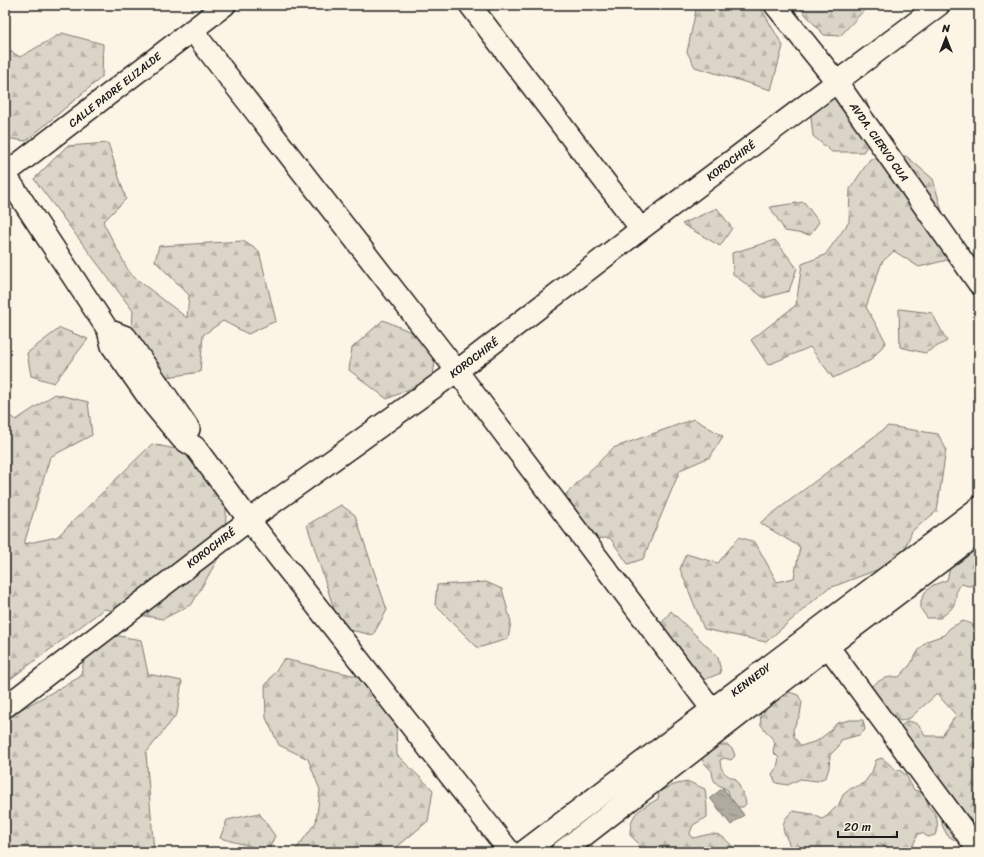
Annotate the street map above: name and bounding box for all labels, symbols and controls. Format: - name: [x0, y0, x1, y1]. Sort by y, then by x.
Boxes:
- north arrow: [926, 18, 966, 58]
- text: N: [941, 19, 950, 38]
- street label: CALLE PADRE ELIZALDE: [64, 47, 166, 133]
- street label: AVDA. CIERVO CUA: [844, 97, 914, 186]
- street label: KOROCHIRÉ: [702, 135, 761, 186]
- street label: KOROCHIRÉ: [445, 332, 504, 383]
- street label: KOROCHIRÉ: [182, 522, 241, 573]
- street label: KENNEDY: [726, 658, 776, 702]
- scale bar: [838, 813, 897, 839]
- text: 20 m: [844, 816, 871, 838]

